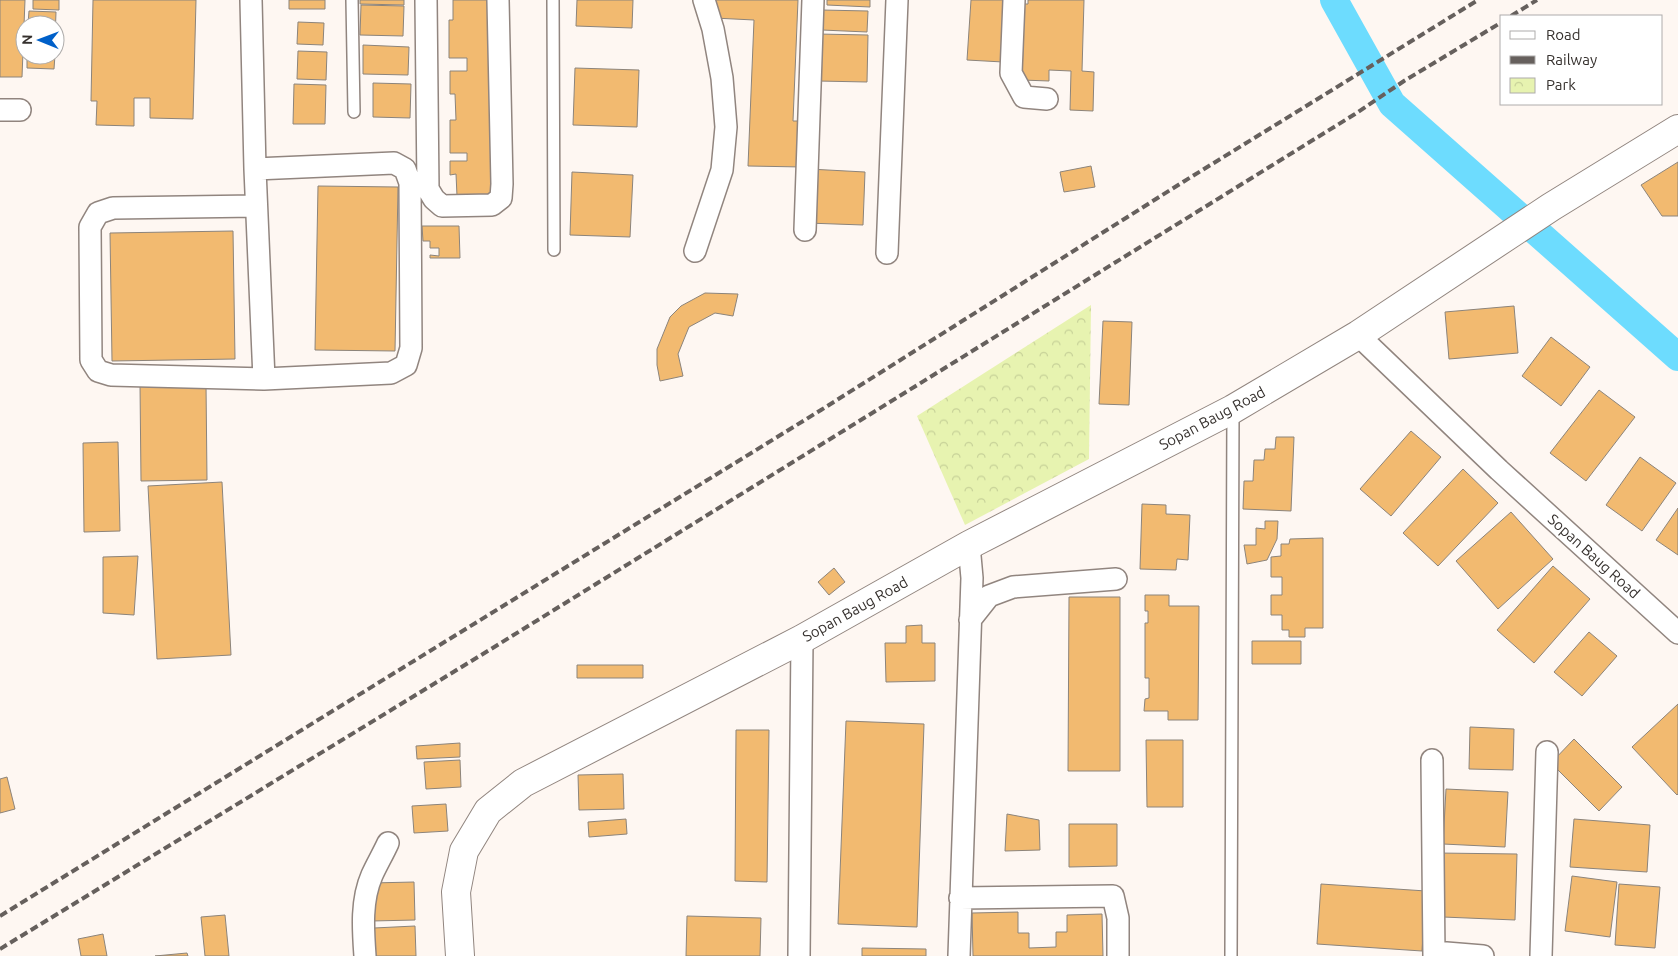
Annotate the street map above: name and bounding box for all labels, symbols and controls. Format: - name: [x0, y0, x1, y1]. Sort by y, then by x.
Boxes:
- north arrow: [15, 15, 65, 65]
- legend: [1500, 15, 1663, 105]
- text: Road: [1546, 26, 1581, 43]
- text: N: [19, 34, 35, 45]
- text: Railway: [1546, 51, 1597, 68]
- text: Park: [1546, 76, 1576, 93]
- street label: Sopan Baug Road: [1156, 383, 1268, 453]
- street label: Sopan Baug Road: [1545, 510, 1643, 602]
- street label: Sopan Baug Road: [799, 573, 911, 645]

